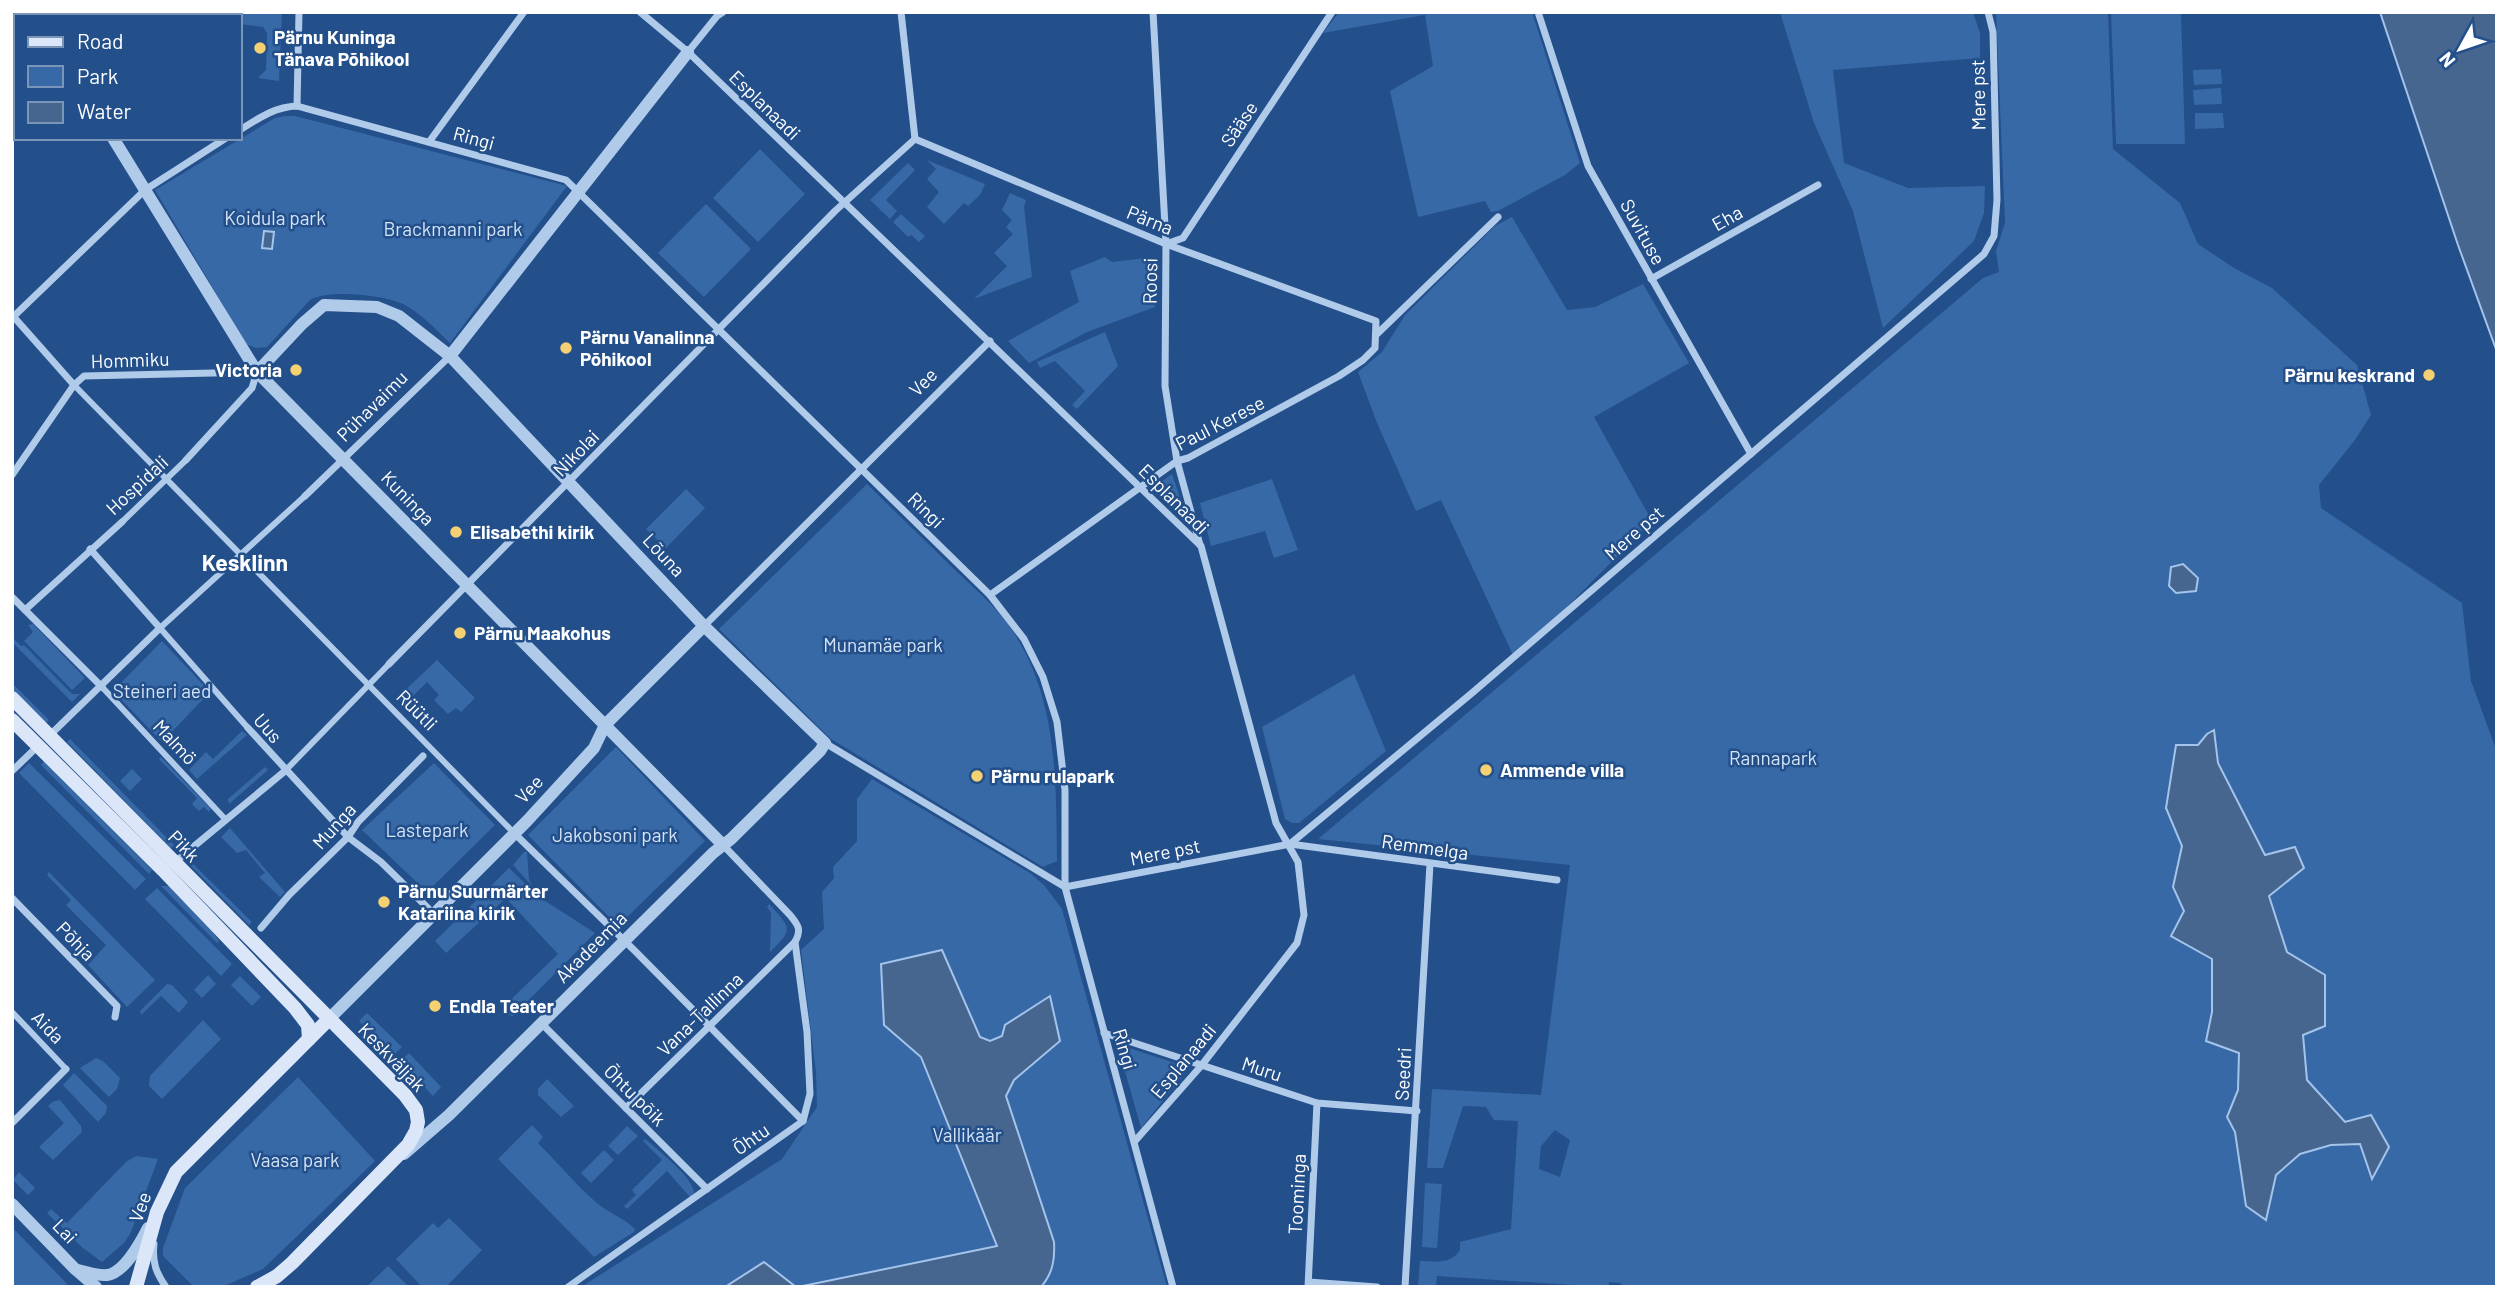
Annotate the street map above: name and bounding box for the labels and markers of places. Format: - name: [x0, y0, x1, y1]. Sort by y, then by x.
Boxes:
- place label: Pärnu Kuninga Tänava Põhikool: [274, 25, 409, 70]
- marker: Pärnu Kuninga Tänava Põhikool: [252, 40, 268, 56]
- place label: Pärnu Vanalinna Põhikool: [580, 325, 715, 370]
- marker: Pärnu Vanalinna Põhikool: [558, 340, 574, 356]
- place label: Victoria: [215, 358, 282, 381]
- marker: Victoria: [288, 362, 304, 378]
- place label: Pärnu keskrand: [2284, 363, 2415, 386]
- marker: Pärnu keskrand: [2421, 367, 2437, 383]
- place label: Elisabethi kirik: [470, 520, 594, 543]
- marker: Elisabethi kirik: [448, 524, 464, 540]
- place label: Pärnu Maakohus: [474, 621, 611, 644]
- marker: Pärnu Maakohus: [452, 625, 468, 641]
- place label: Ammende villa: [1500, 758, 1624, 781]
- marker: Ammende villa: [1478, 762, 1494, 778]
- place label: Pärnu rulapark: [991, 764, 1115, 787]
- marker: Pärnu rulapark: [969, 768, 985, 784]
- place label: Pärnu Suurmärter Katariina kirik: [398, 879, 549, 924]
- marker: Pärnu Suurmärter Katariina kirik: [376, 894, 392, 910]
- place label: Endla Teater: [449, 994, 555, 1017]
- marker: Endla Teater: [427, 998, 443, 1014]

